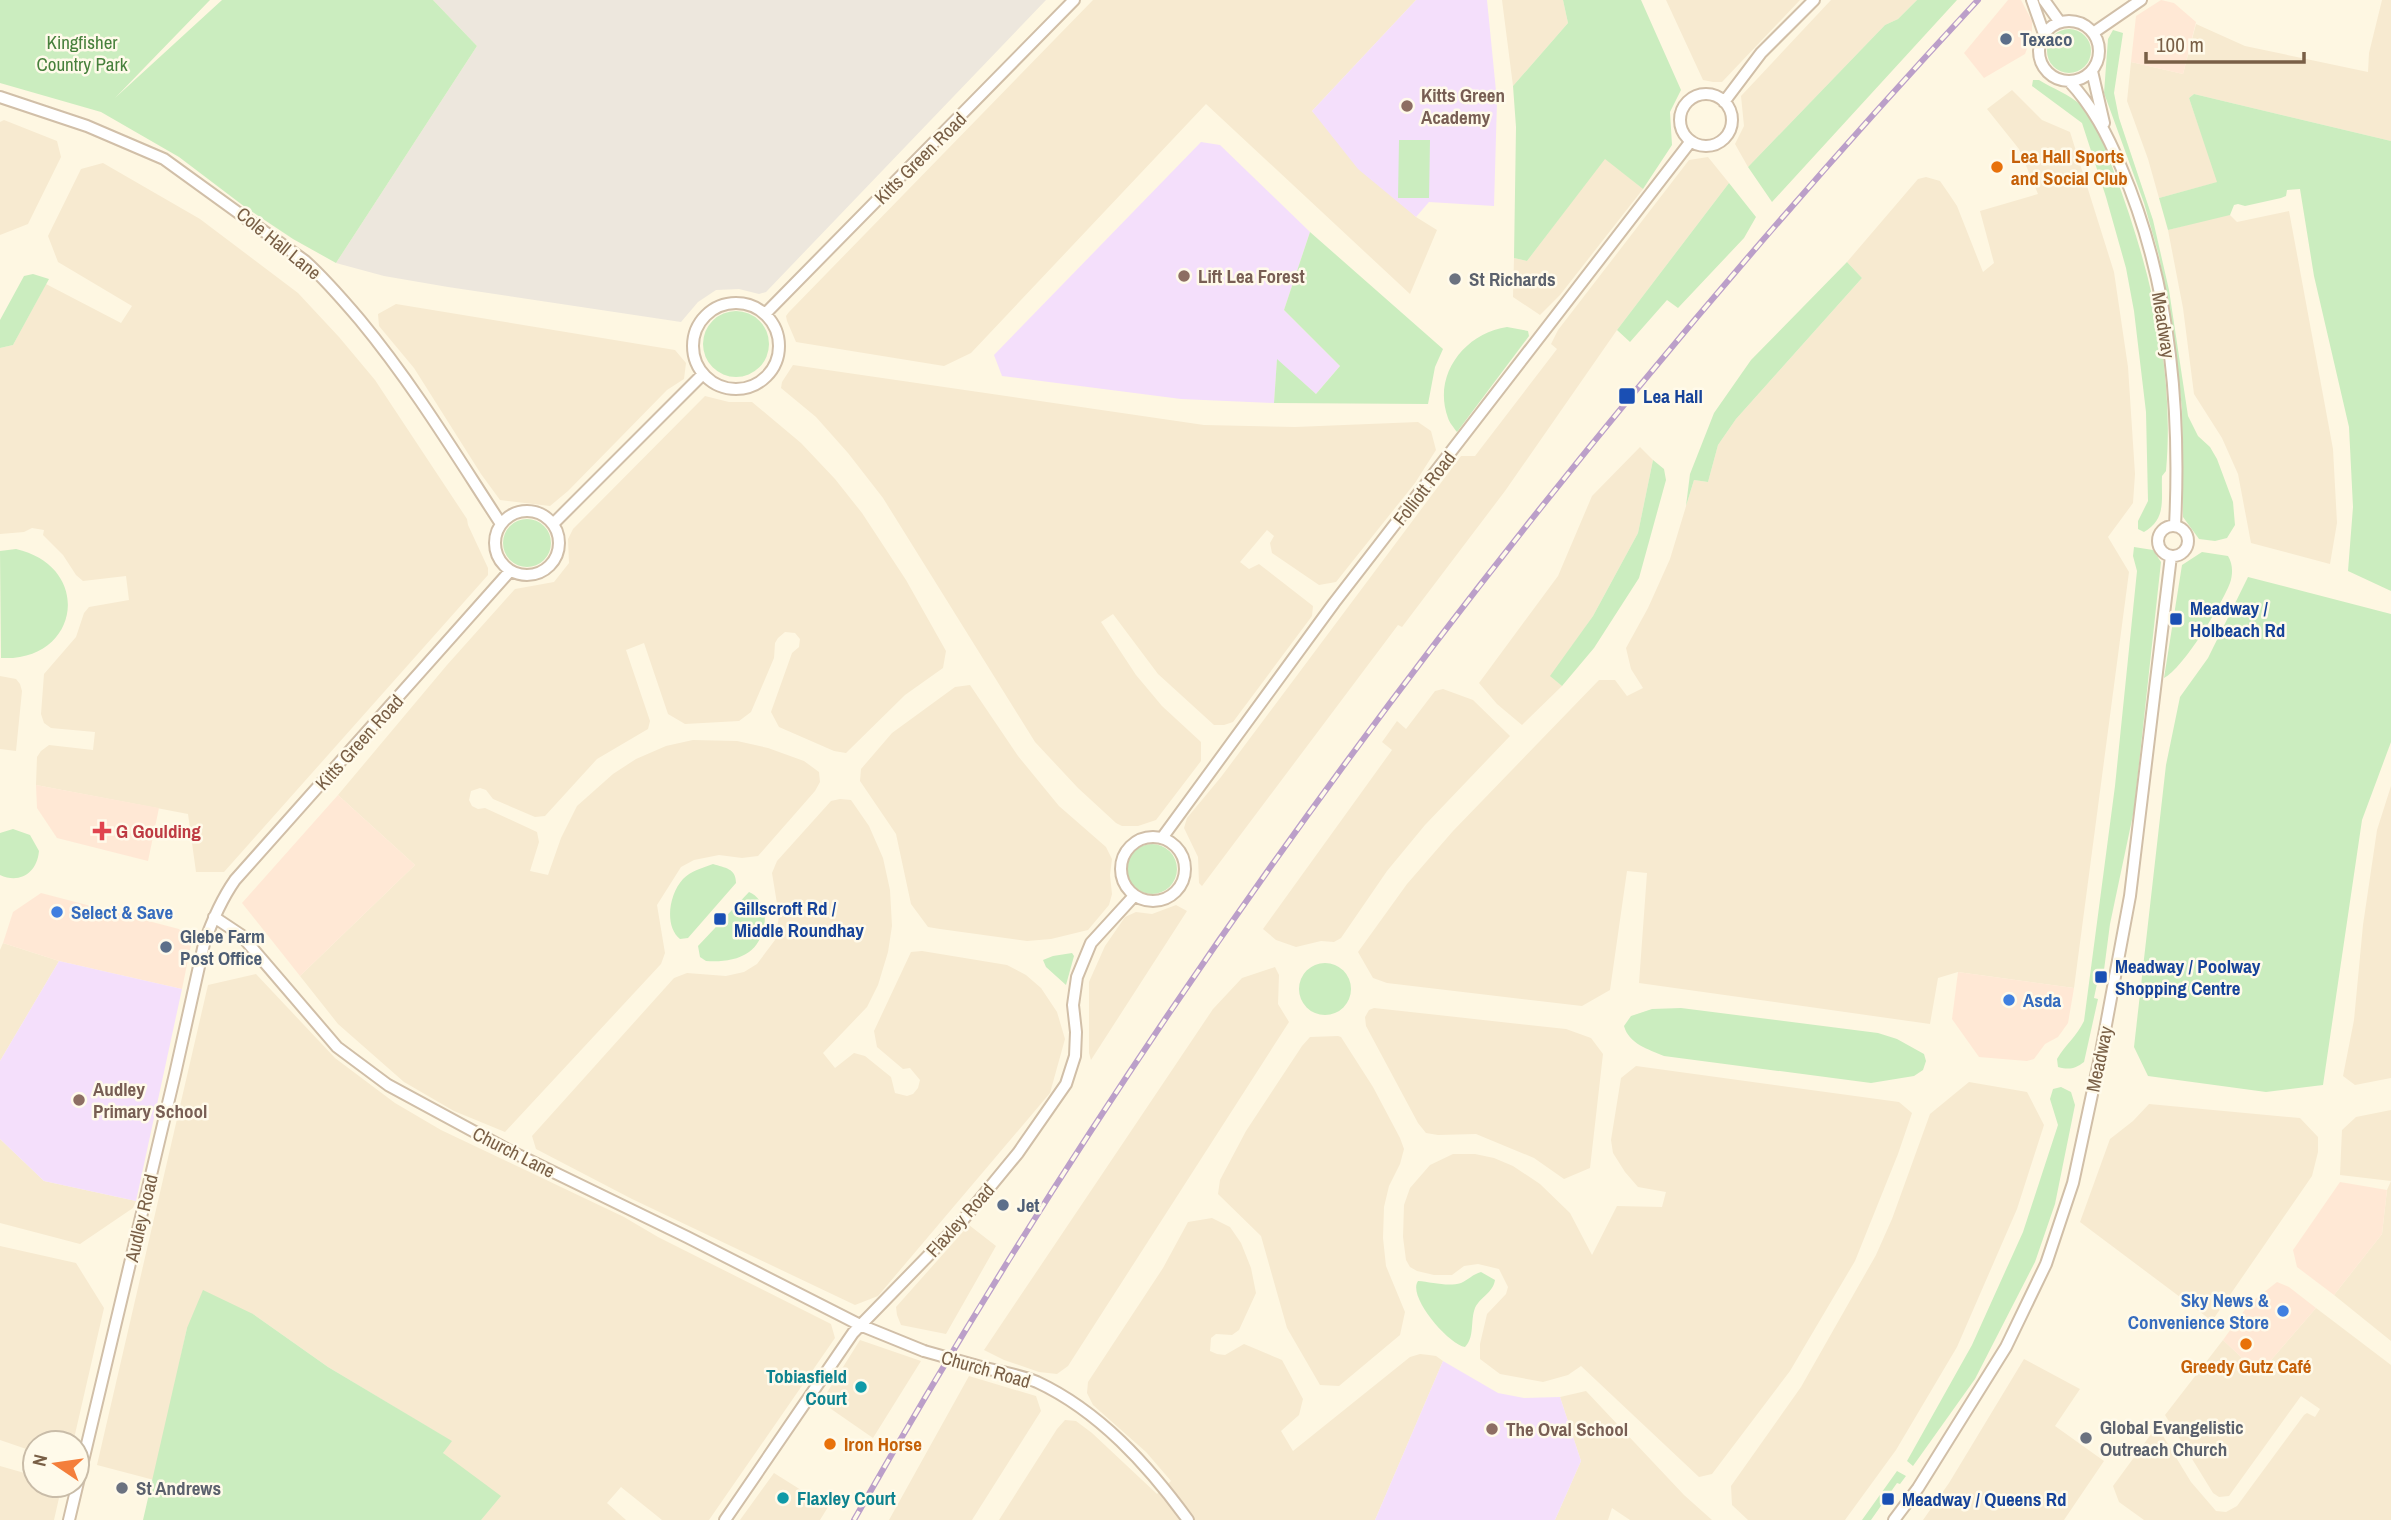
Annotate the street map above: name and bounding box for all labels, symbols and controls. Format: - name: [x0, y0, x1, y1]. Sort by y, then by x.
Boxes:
- scale bar: [2146, 21, 2304, 65]
- place label: Texaco: [2020, 26, 2073, 52]
- park label: Kingfisher Country Park: [37, 29, 128, 77]
- text: 100 m: [2156, 30, 2204, 59]
- marker: Texaco: [1998, 31, 2014, 47]
- place label: Kitts Green Academy: [1421, 82, 1505, 130]
- marker: Kitts Green Academy: [1399, 98, 1415, 114]
- street label: Kitts Green Road: [868, 106, 972, 210]
- place label: Lea Hall Sports and Social Club: [2011, 143, 2128, 191]
- marker: Lea Hall Sports and Social Club: [1989, 159, 2005, 175]
- street label: Cole Hall Lane: [231, 201, 327, 285]
- place label: Lift Lea Forest: [1198, 263, 1305, 289]
- place label: St Richards: [1469, 266, 1556, 292]
- marker: Lift Lea Forest: [1176, 268, 1192, 284]
- marker: St Richards: [1447, 271, 1463, 287]
- street label: Meadway: [2146, 290, 2182, 360]
- place label: Lea Hall: [1643, 383, 1703, 409]
- marker: Lea Hall: [1617, 386, 1637, 406]
- street label: Folliott Road: [1387, 445, 1461, 531]
- place label: Meadway / Holbeach Rd: [2190, 595, 2285, 643]
- marker: Meadway / Holbeach Rd: [2168, 611, 2184, 627]
- street label: Kitts Green Road: [309, 689, 409, 795]
- place label: G Goulding: [116, 818, 201, 844]
- marker: G Goulding: [94, 823, 110, 839]
- place label: Gillscroft Rd / Middle Roundhay: [734, 895, 864, 943]
- place label: Select & Save: [71, 899, 174, 925]
- marker: Select & Save: [49, 904, 65, 920]
- marker: Gillscroft Rd / Middle Roundhay: [712, 911, 728, 927]
- place label: Glebe Farm Post Office: [180, 923, 265, 971]
- marker: Glebe Farm Post Office: [158, 939, 174, 955]
- place label: Meadway / Poolway Shopping Centre: [2115, 953, 2261, 1001]
- marker: Meadway / Poolway Shopping Centre: [2093, 969, 2109, 985]
- place label: Asda: [2023, 987, 2061, 1013]
- marker: Asda: [2001, 992, 2017, 1008]
- street label: Meadway: [2079, 1023, 2119, 1094]
- place label: Audley Primary School: [93, 1076, 207, 1124]
- marker: Audley Primary School: [71, 1092, 87, 1108]
- street label: Church Lane: [468, 1120, 560, 1184]
- street label: Audley Road: [118, 1172, 164, 1265]
- street label: Flaxley Road: [920, 1178, 1000, 1262]
- place label: Jet: [1017, 1192, 1040, 1218]
- marker: Jet: [995, 1197, 1011, 1213]
- place label: Sky News & Convenience Store: [2128, 1287, 2269, 1335]
- marker: Sky News & Convenience Store: [2275, 1303, 2291, 1319]
- marker: Greedy Gutz Café: [2238, 1336, 2254, 1352]
- street label: Church Road: [938, 1344, 1034, 1394]
- place label: Greedy Gutz Café: [2181, 1353, 2312, 1379]
- place label: Tobiasfield Court: [766, 1363, 847, 1411]
- marker: Tobiasfield Court: [853, 1379, 869, 1395]
- place label: Global Evangelistic Outreach Church: [2100, 1414, 2244, 1462]
- place label: The Oval School: [1506, 1416, 1628, 1442]
- marker: The Oval School: [1484, 1421, 1500, 1437]
- north arrow: [21, 1429, 91, 1499]
- marker: Global Evangelistic Outreach Church: [2078, 1430, 2094, 1446]
- place label: Iron Horse: [844, 1431, 922, 1457]
- marker: Iron Horse: [822, 1436, 838, 1452]
- text: N: [26, 1452, 53, 1469]
- place label: St Andrews: [136, 1475, 221, 1501]
- marker: St Andrews: [114, 1480, 130, 1496]
- place label: Flaxley Court: [797, 1485, 896, 1511]
- place label: Meadway / Queens Rd: [1902, 1486, 2067, 1512]
- marker: Flaxley Court: [775, 1490, 791, 1506]
- marker: Meadway / Queens Rd: [1880, 1491, 1896, 1507]

